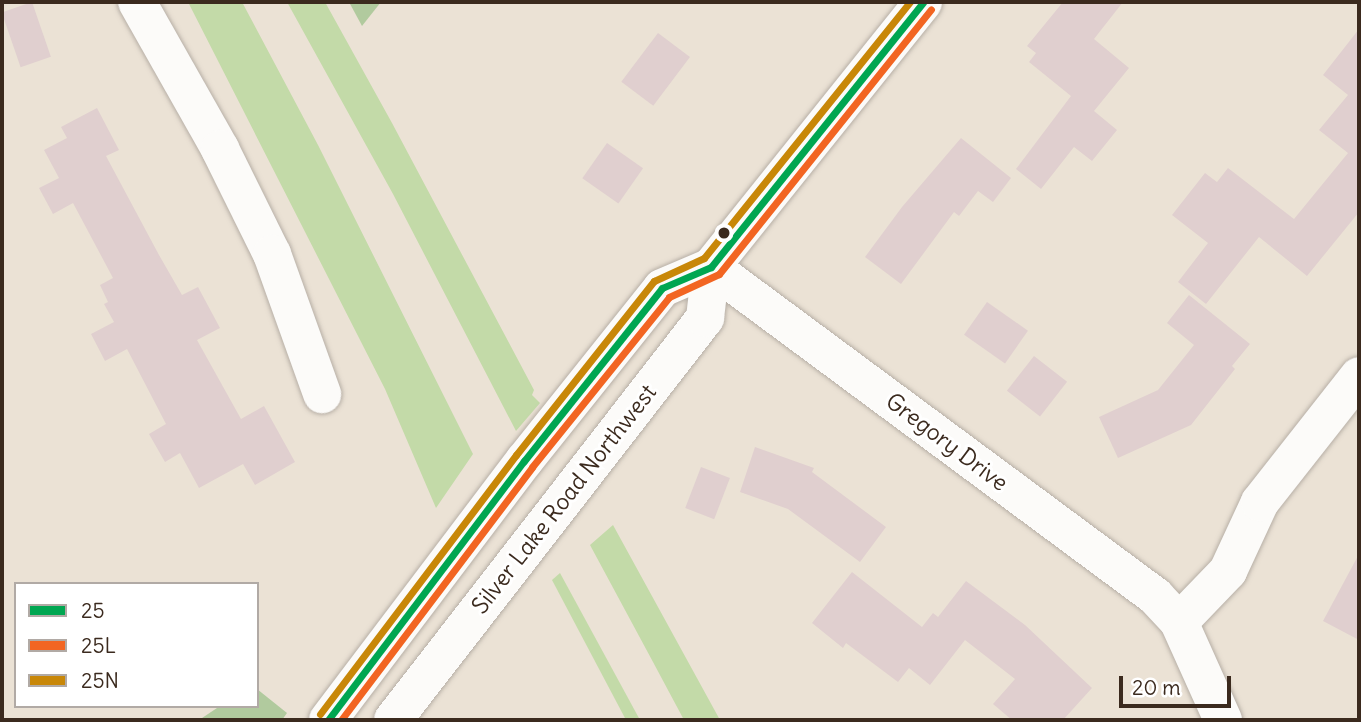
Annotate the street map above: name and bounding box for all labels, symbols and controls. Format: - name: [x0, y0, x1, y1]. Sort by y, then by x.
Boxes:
- unlabelled marker: [717, 226, 731, 240]
- street label: Silver Lake Road Northwest: [466, 379, 662, 619]
- street label: Gregory Drive: [880, 387, 1014, 497]
- legend: [14, 582, 259, 708]
- text: 25: [81, 597, 105, 624]
- text: 25L: [81, 632, 116, 659]
- scale bar: [1123, 662, 1235, 706]
- text: 25N: [81, 667, 119, 694]
- text: 20 m: [1132, 674, 1181, 701]

